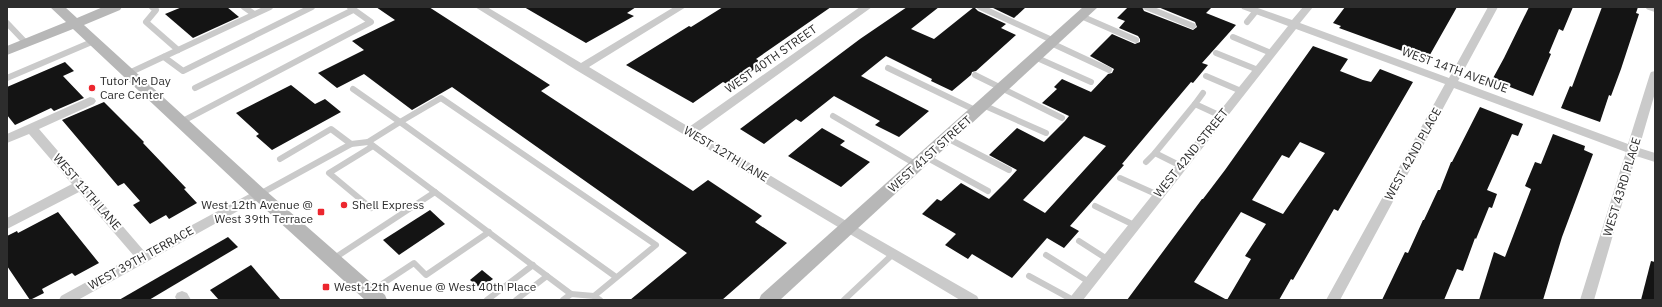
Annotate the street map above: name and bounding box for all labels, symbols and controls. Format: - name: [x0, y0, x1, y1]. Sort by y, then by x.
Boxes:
- street label: WEST 40TH STREET: [722, 21, 820, 96]
- street label: WEST 14TH AVENUE: [1400, 43, 1510, 96]
- place label: Tutor Me Day Care Center: [100, 73, 171, 102]
- marker: Tutor Me Day Care Center: [87, 83, 97, 93]
- street label: WEST 42ND STREET: [1150, 105, 1231, 200]
- street label: WEST 42ND PLACE: [1381, 105, 1444, 203]
- street label: WEST 41ST STREET: [885, 112, 975, 195]
- street label: WEST 12TH LANE: [681, 122, 771, 185]
- street label: WEST 43RD PLACE: [1599, 136, 1644, 238]
- street label: WEST 11TH LANE: [50, 150, 125, 233]
- place label: West 12th Avenue @ West 39th Terrace: [201, 197, 313, 226]
- place label: Shell Express: [352, 197, 424, 212]
- marker: Shell Express: [339, 200, 349, 210]
- marker: West 12th Avenue @ West 39th Terrace: [316, 207, 326, 217]
- street label: WEST 39TH TERRACE: [86, 222, 196, 293]
- place label: West 12th Avenue @ West 40th Place: [334, 279, 537, 294]
- marker: West 12th Avenue @ West 40th Place: [321, 282, 331, 292]

